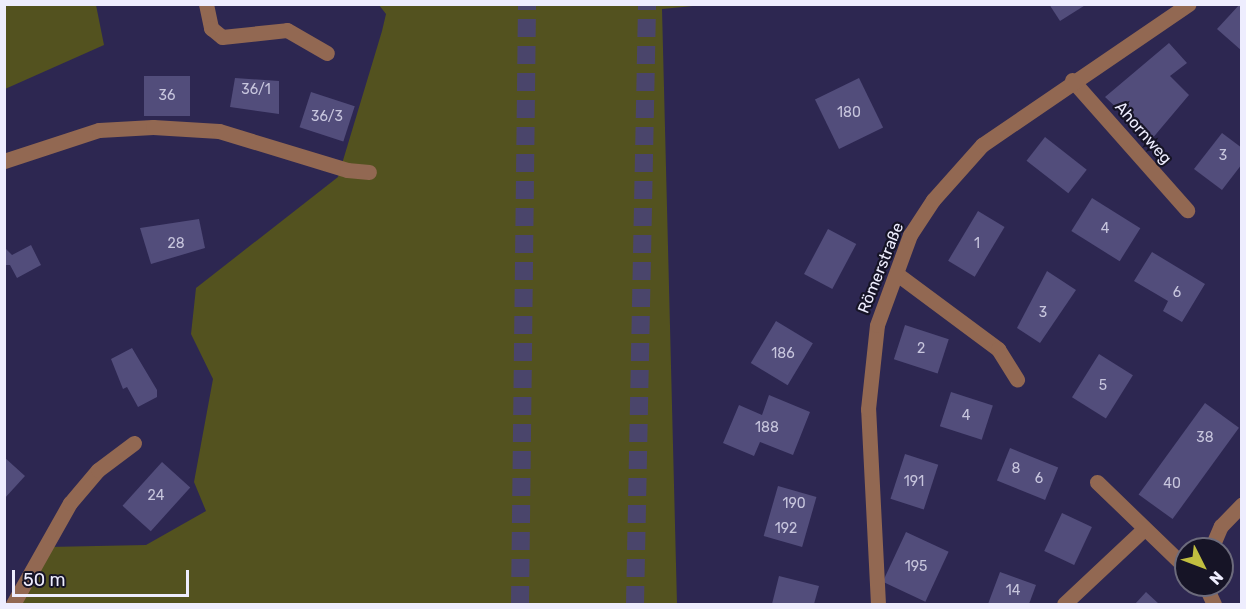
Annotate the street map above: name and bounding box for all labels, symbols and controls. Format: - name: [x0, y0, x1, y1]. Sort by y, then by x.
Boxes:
- house number: 36/1: [241, 82, 271, 98]
- house number: 36: [159, 88, 175, 104]
- street label: Ahornweg: [1111, 98, 1175, 168]
- house number: 180: [837, 105, 861, 121]
- house number: 36/3: [311, 109, 343, 125]
- house number: 3: [1219, 148, 1227, 164]
- street label: Römerstraße: [854, 220, 908, 316]
- house number: 4: [1101, 221, 1109, 237]
- house number: 28: [167, 236, 185, 252]
- house number: 1: [974, 236, 980, 252]
- house number: 6: [1173, 285, 1181, 301]
- house number: 3: [1039, 305, 1047, 321]
- house number: 2: [917, 341, 925, 357]
- house number: 186: [771, 346, 795, 362]
- house number: 5: [1099, 378, 1107, 394]
- house number: 4: [962, 408, 970, 424]
- house number: 188: [755, 420, 779, 436]
- house number: 38: [1196, 430, 1214, 446]
- house number: 8: [1012, 461, 1020, 477]
- house number: 6: [1035, 471, 1043, 487]
- house number: 191: [904, 474, 924, 490]
- house number: 40: [1163, 476, 1181, 492]
- house number: 24: [148, 488, 164, 504]
- house number: 190: [782, 496, 806, 512]
- house number: 192: [775, 521, 797, 537]
- north arrow: [1174, 537, 1234, 597]
- scale bar: [15, 558, 192, 596]
- house number: 195: [905, 559, 927, 575]
- text: N: [1205, 567, 1227, 589]
- text: 50 m: [23, 569, 66, 591]
- house number: 14: [1006, 583, 1020, 599]

